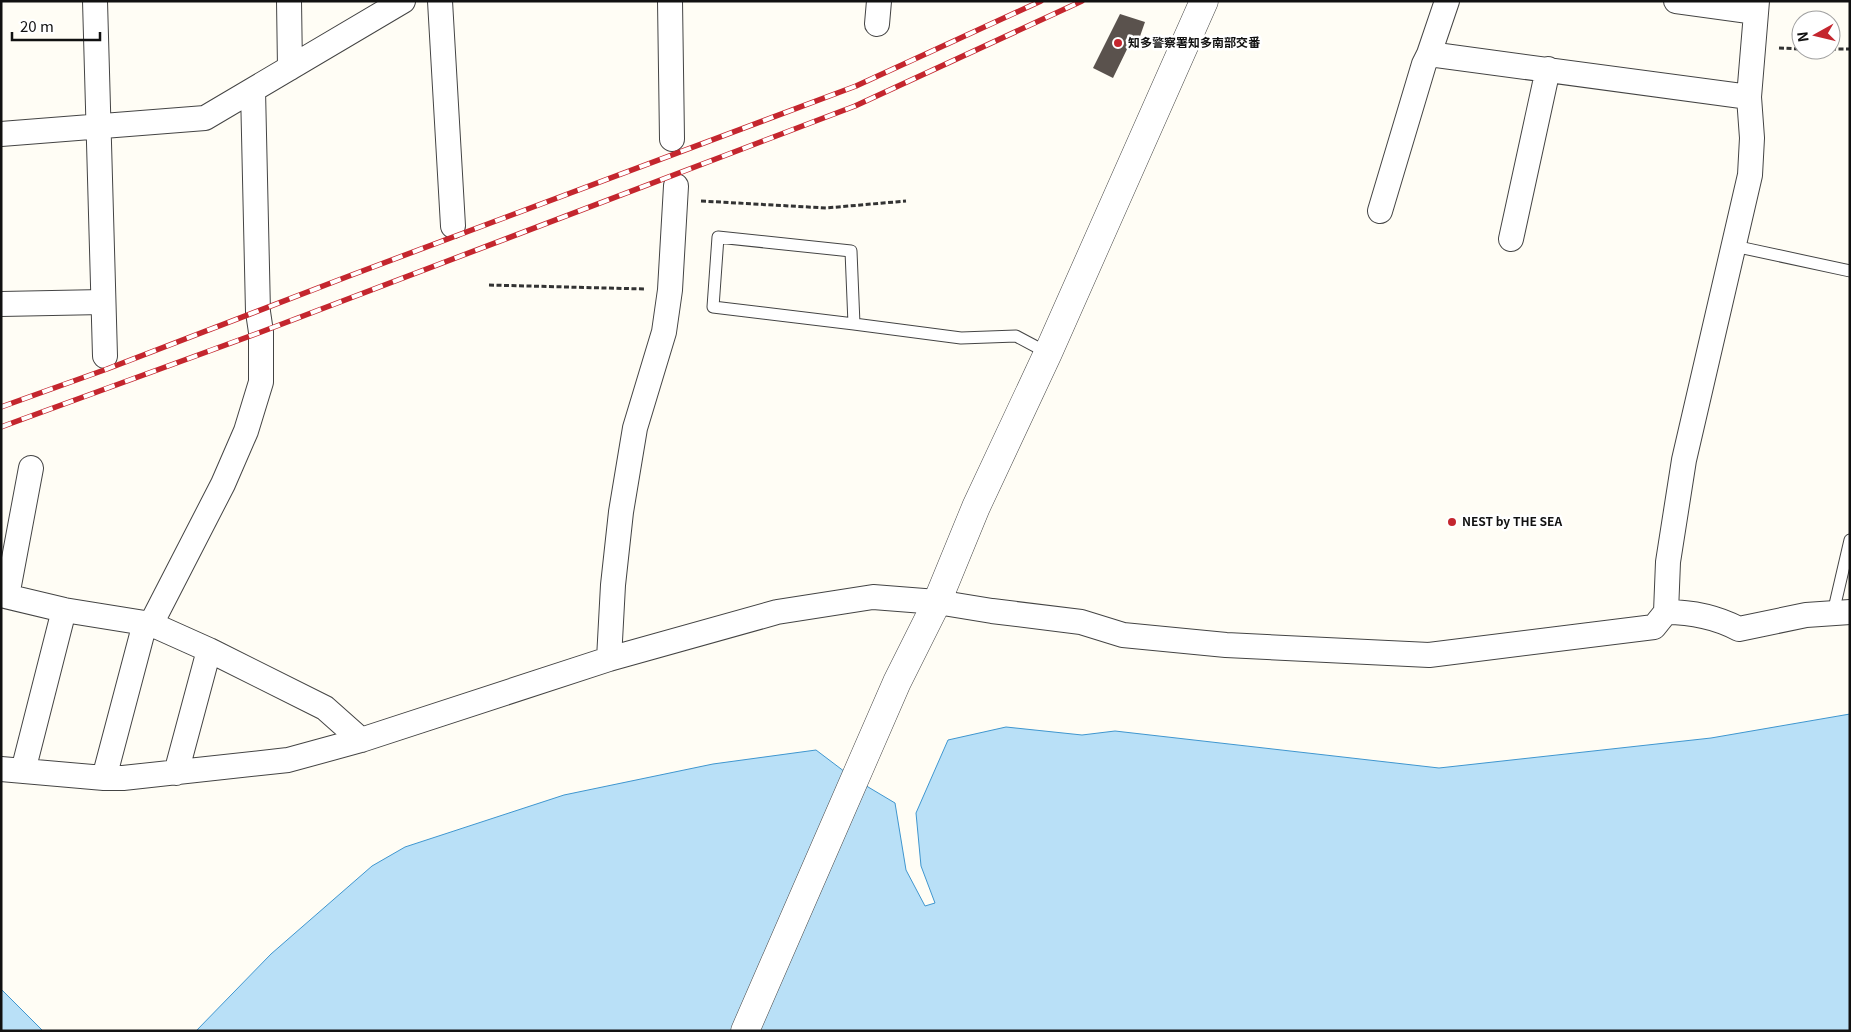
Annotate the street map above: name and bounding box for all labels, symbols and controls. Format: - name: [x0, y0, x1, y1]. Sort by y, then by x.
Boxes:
- scale bar: [12, 10, 100, 42]
- north arrow: [1791, 10, 1841, 60]
- text: 20 m: [20, 15, 54, 36]
- text: N: [1792, 30, 1813, 44]
- place label: 知多警察署知多南部交番: [1128, 33, 1261, 50]
- marker: 知多警察署知多南部交番: [1112, 37, 1124, 49]
- place label: NEST by THE SEA: [1462, 512, 1562, 529]
- marker: NEST by THE SEA: [1446, 516, 1458, 528]

